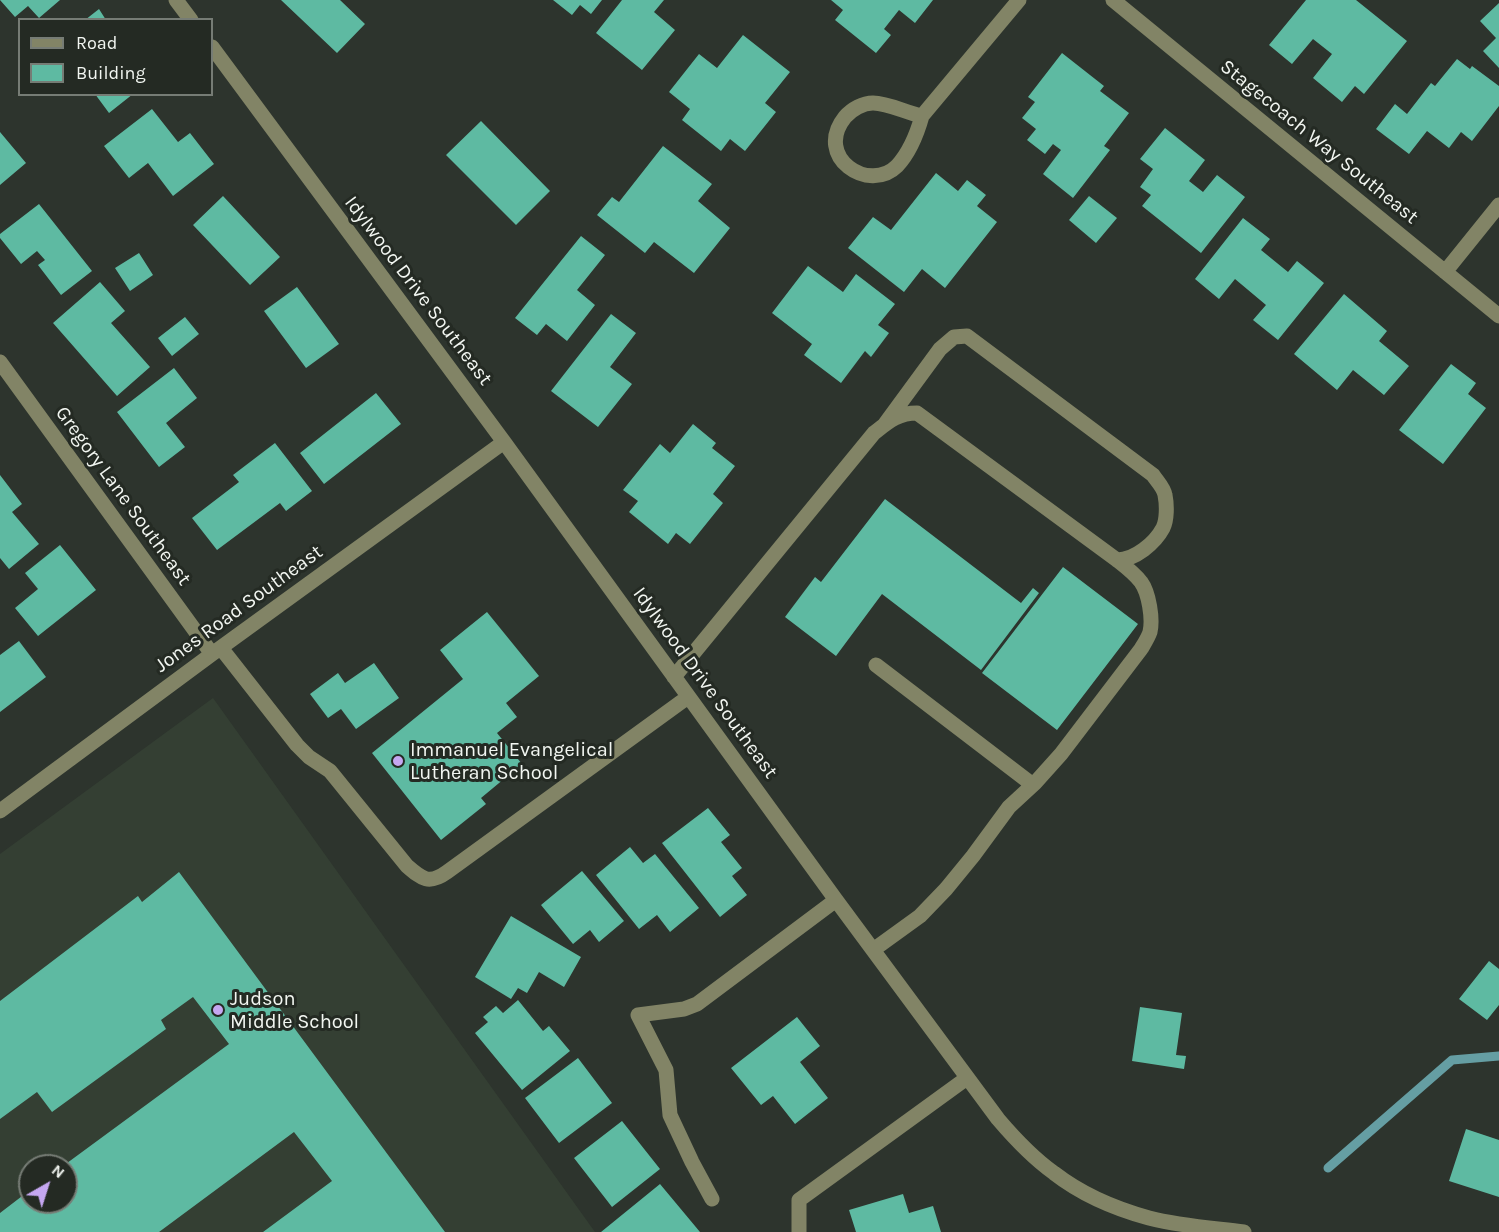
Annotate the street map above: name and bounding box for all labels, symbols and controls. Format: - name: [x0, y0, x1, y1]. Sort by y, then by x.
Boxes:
- legend: [18, 18, 213, 96]
- text: Road: [76, 32, 117, 54]
- street label: Stagecoach Way Southeast: [1215, 55, 1423, 229]
- text: Building: [76, 62, 146, 84]
- street label: Idylwood Drive Southeast: [339, 192, 497, 390]
- street label: Gregory Lane Southeast: [50, 402, 196, 590]
- street label: Jones Road Southeast: [150, 540, 328, 678]
- street label: Idylwood Drive Southeast: [627, 583, 783, 783]
- place label: Immanuel Evangelical Lutheran School: [410, 738, 613, 785]
- marker: Immanuel Evangelical Lutheran School: [391, 754, 405, 768]
- place label: Judson Middle School: [230, 987, 359, 1034]
- marker: Judson Middle School: [211, 1003, 225, 1017]
- north arrow: [18, 1154, 78, 1214]
- text: N: [48, 1160, 69, 1182]

